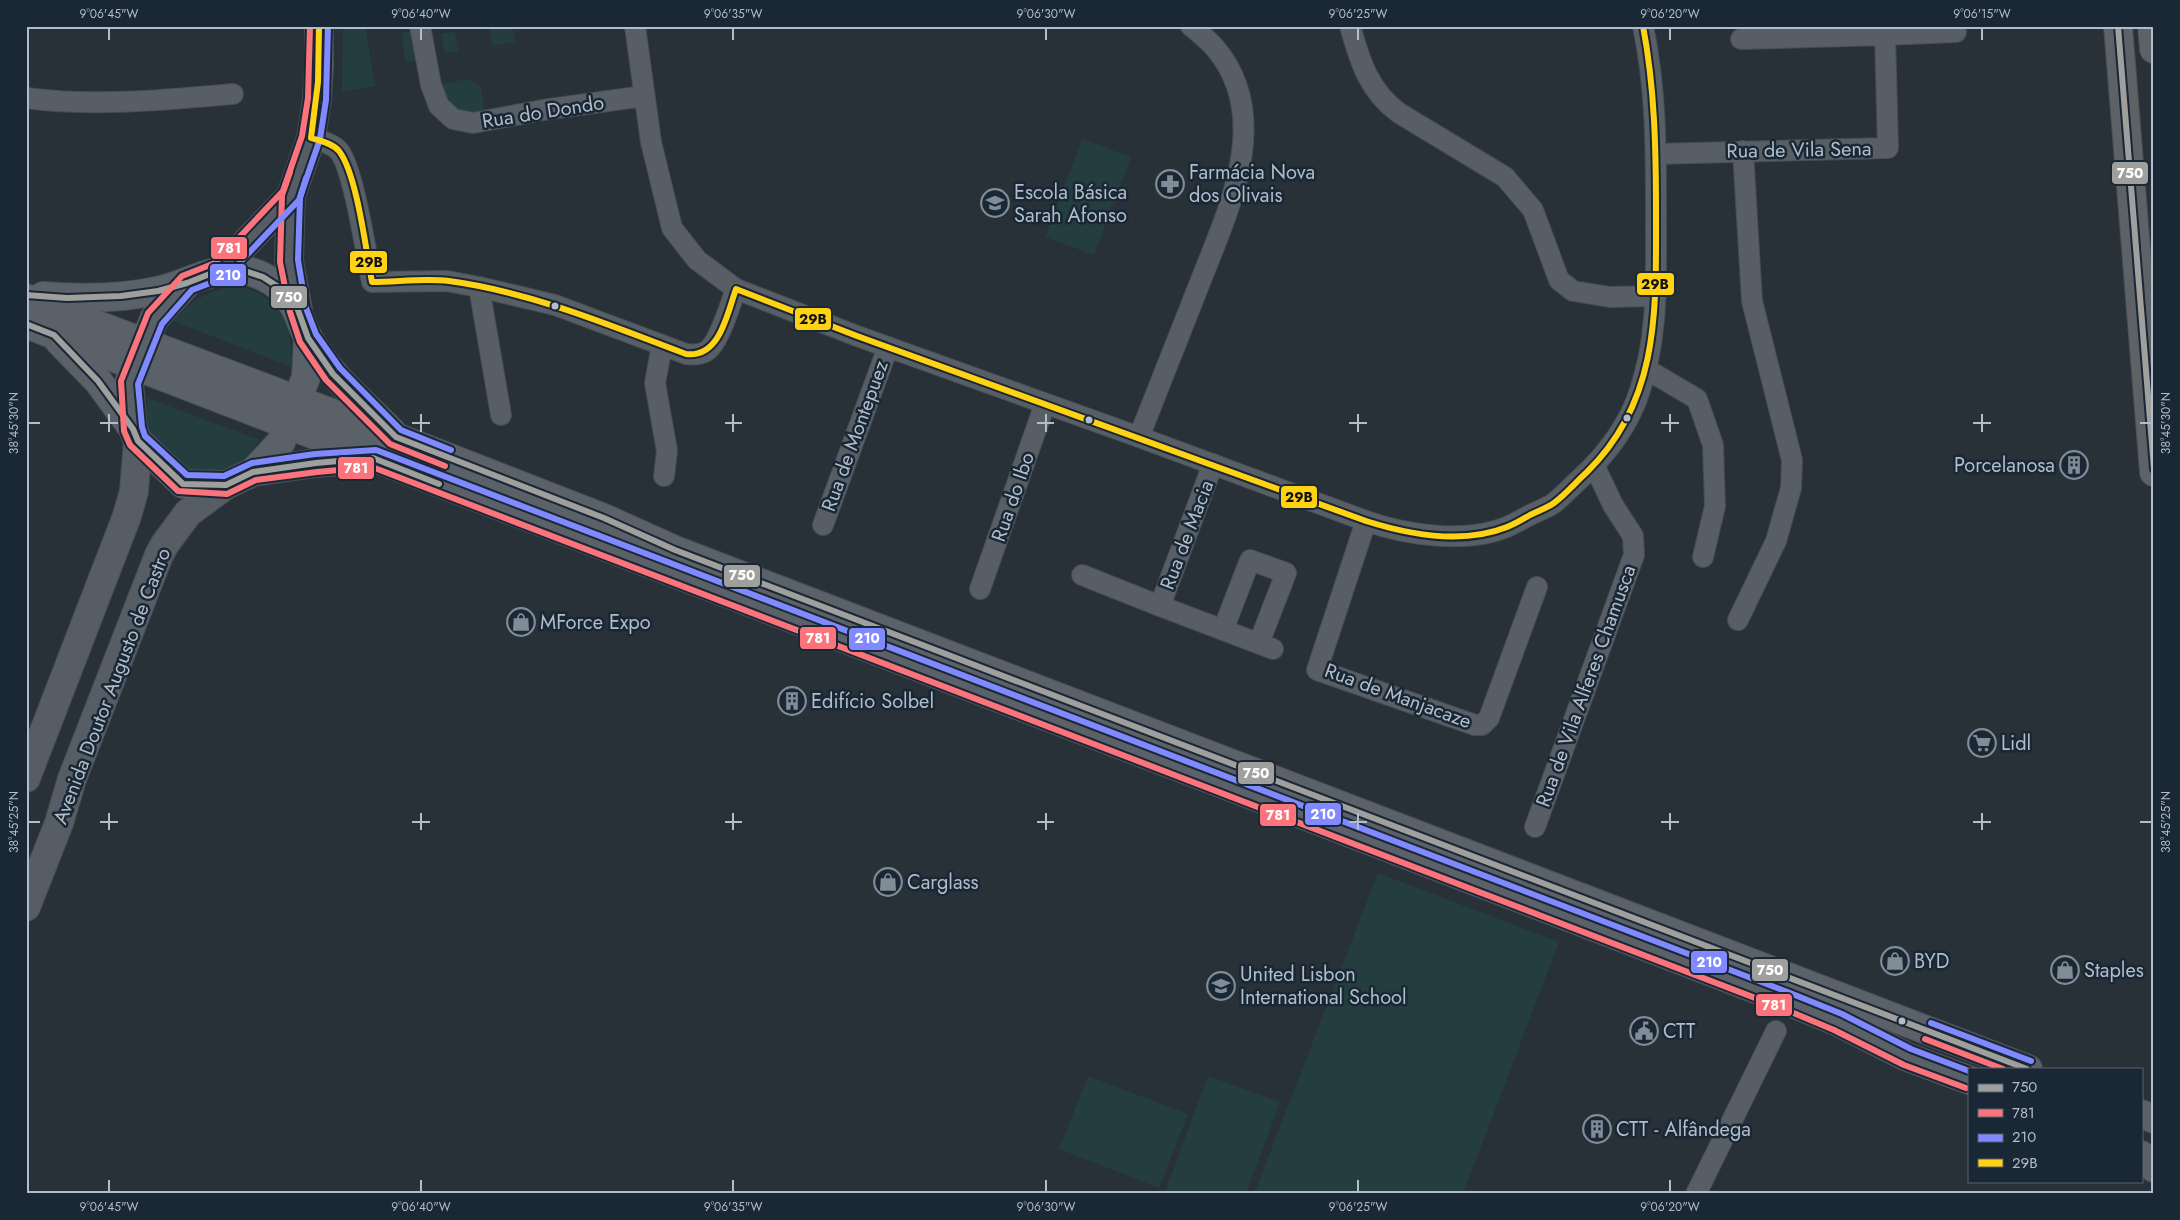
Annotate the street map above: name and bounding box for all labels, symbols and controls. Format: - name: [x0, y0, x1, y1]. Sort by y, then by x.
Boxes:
- text: 9°06'45"W: [79, 5, 139, 23]
- text: 9°06'40"W: [391, 5, 451, 23]
- text: 9°06'35"W: [704, 5, 762, 23]
- text: 9°06'30"W: [1017, 5, 1076, 23]
- text: 9°06'25"W: [1329, 5, 1388, 23]
- text: 9°06'20"W: [1640, 5, 1700, 23]
- text: 9°06'15"W: [1953, 5, 2011, 23]
- street label: Rua do Dondo: [480, 88, 606, 136]
- street label: Rua de Vila Sena: [1726, 134, 1872, 166]
- place label: Farmácia Nova dos Olivais: [1189, 158, 1315, 210]
- line badge: 750: [2111, 161, 2149, 185]
- text: 750: [2117, 163, 2143, 183]
- pharmacy icon: Farmácia Nova dos Olivais: [1155, 169, 1185, 199]
- place label: Escola Básica Sarah Afonso: [1014, 178, 1127, 230]
- school or university icon: Escola Básica Sarah Afonso: [980, 188, 1010, 218]
- line badge: 781: [210, 236, 248, 260]
- text: 781: [217, 238, 241, 258]
- line badge: 29B: [349, 250, 388, 274]
- text: 29B: [355, 252, 383, 272]
- line badge: 210: [209, 263, 247, 287]
- text: 210: [215, 265, 241, 285]
- line badge: 29B: [1636, 272, 1675, 296]
- text: 29B: [1641, 274, 1669, 294]
- line badge: 750: [270, 285, 308, 309]
- text: 750: [276, 287, 302, 307]
- unlabelled marker: [550, 301, 560, 311]
- line badge: 29B: [794, 307, 832, 331]
- text: 29B: [799, 309, 827, 329]
- street label: Rua de Montepuez: [814, 356, 896, 516]
- text: 38°45'30"N: [5, 392, 23, 454]
- text: 38°45'30"N: [2157, 392, 2175, 454]
- unlabelled marker: [1622, 413, 1632, 423]
- unlabelled marker: [1084, 415, 1094, 425]
- street label: Rua do Ibo: [984, 448, 1042, 546]
- building icon: Porcelanosa: [2059, 450, 2089, 480]
- place label: Porcelanosa: [1954, 451, 2055, 480]
- line badge: 781: [337, 456, 375, 480]
- text: 781: [344, 458, 368, 478]
- street label: Rua de Macia: [1153, 476, 1221, 594]
- line badge: 29B: [1280, 485, 1318, 509]
- text: 29B: [1285, 487, 1313, 507]
- street label: Avenida Doutor Augusto de Castro: [46, 544, 178, 828]
- street label: Rua de Vila Alferes Chamusca: [1529, 561, 1643, 811]
- line badge: 750: [723, 564, 761, 588]
- text: 750: [729, 565, 755, 585]
- shop icon: MForce Expo: [506, 607, 536, 637]
- place label: MForce Expo: [540, 608, 651, 637]
- line badge: 781: [799, 626, 837, 650]
- line badge: 210: [848, 627, 886, 651]
- text: 781: [806, 628, 830, 648]
- text: 210: [854, 628, 880, 648]
- street label: Rua de Manjacaze: [1321, 656, 1475, 736]
- building icon: Edifício Solbel: [777, 686, 807, 716]
- place label: Edifício Solbel: [811, 687, 934, 716]
- supermarket icon: Lidl: [1967, 728, 1997, 758]
- place label: Lidl: [2001, 729, 2031, 758]
- line badge: 750: [1237, 761, 1275, 785]
- text: 750: [1243, 763, 1269, 783]
- text: 38°45'25"N: [5, 791, 23, 853]
- text: 38°45'25"N: [2157, 791, 2175, 853]
- line badge: 210: [1304, 802, 1342, 826]
- line badge: 781: [1259, 803, 1297, 827]
- text: 210: [1310, 804, 1336, 824]
- text: 781: [1266, 805, 1290, 825]
- shop icon: Carglass: [873, 867, 903, 897]
- place label: Carglass: [907, 868, 979, 897]
- shop icon: BYD: [1880, 946, 1910, 976]
- place label: BYD: [1914, 947, 1949, 976]
- line badge: 210: [1690, 950, 1728, 974]
- text: 210: [1696, 952, 1722, 972]
- shop icon: Staples: [2050, 955, 2080, 985]
- place label: Staples: [2084, 956, 2144, 985]
- line badge: 750: [1751, 958, 1789, 982]
- place label: United Lisbon International School: [1240, 960, 1407, 1012]
- text: 750: [1757, 960, 1783, 980]
- school or university icon: United Lisbon International School: [1206, 971, 1236, 1001]
- line badge: 781: [1755, 993, 1793, 1017]
- text: 781: [1762, 995, 1786, 1015]
- public building icon: CTT: [1629, 1016, 1659, 1046]
- unlabelled marker: [1897, 1016, 1907, 1026]
- place label: CTT: [1663, 1017, 1696, 1046]
- legend: [1968, 1068, 2142, 1182]
- text: 750: [2012, 1076, 2037, 1098]
- text: 781: [2012, 1102, 2035, 1124]
- building icon: CTT - Alfândega: [1582, 1114, 1612, 1144]
- place label: CTT - Alfândega: [1616, 1115, 1751, 1144]
- text: 210: [2012, 1126, 2036, 1148]
- text: 29B: [2012, 1152, 2038, 1174]
- text: 9°06'45"W: [79, 1198, 139, 1216]
- text: 9°06'40"W: [391, 1198, 451, 1216]
- text: 9°06'35"W: [704, 1198, 762, 1216]
- text: 9°06'30"W: [1017, 1198, 1076, 1216]
- text: 9°06'25"W: [1329, 1198, 1388, 1216]
- text: 9°06'20"W: [1640, 1198, 1700, 1216]

